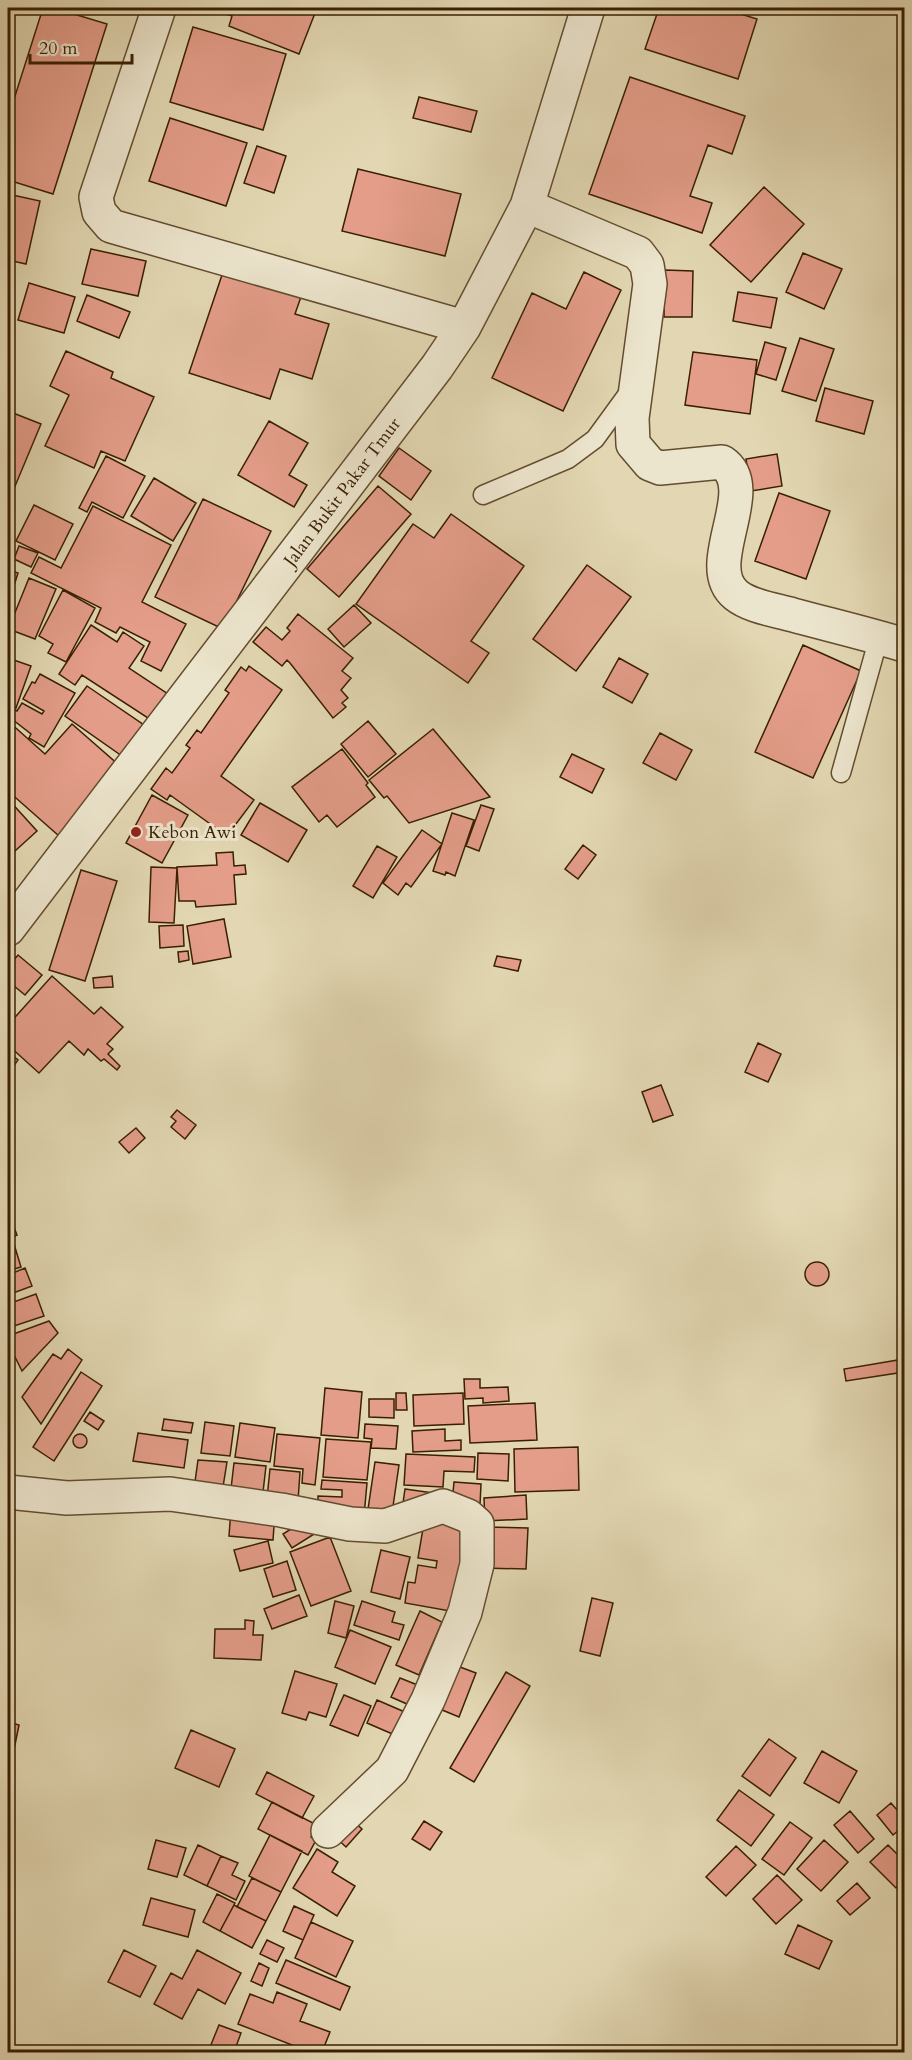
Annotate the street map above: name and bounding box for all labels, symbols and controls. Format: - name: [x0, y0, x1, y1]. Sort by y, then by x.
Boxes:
- scale bar: [30, 27, 132, 65]
- text: 20 m: [39, 36, 78, 61]
- street label: Jalan Bukit Pakar Tmur: [276, 412, 407, 574]
- place label: Kebon Awi: [148, 820, 236, 845]
- marker: Kebon Awi: [129, 825, 143, 839]

